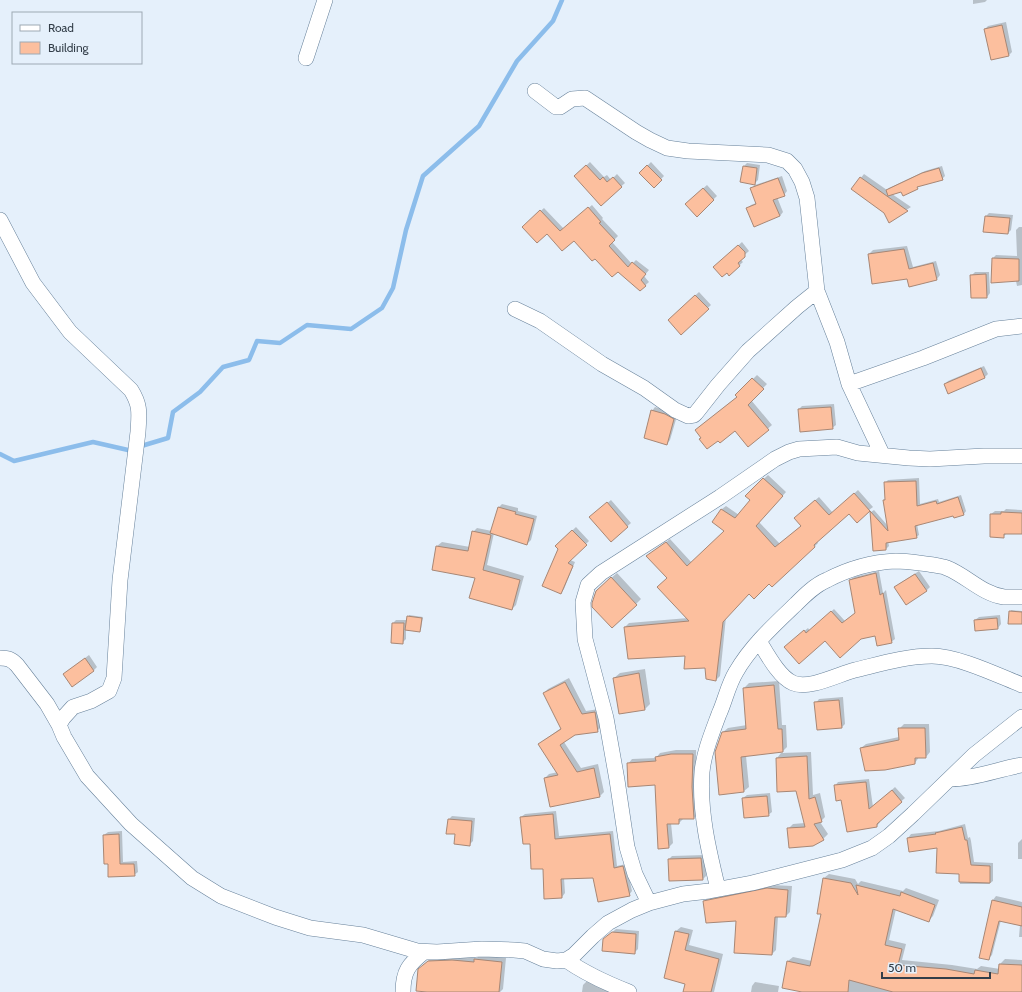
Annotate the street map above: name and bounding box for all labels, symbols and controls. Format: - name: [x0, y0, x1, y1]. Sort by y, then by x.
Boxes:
- legend: [12, 12, 142, 64]
- text: Road: [48, 20, 74, 35]
- text: Building: [48, 40, 90, 55]
- scale bar: [882, 954, 990, 980]
- text: 50 m: [888, 960, 916, 975]

